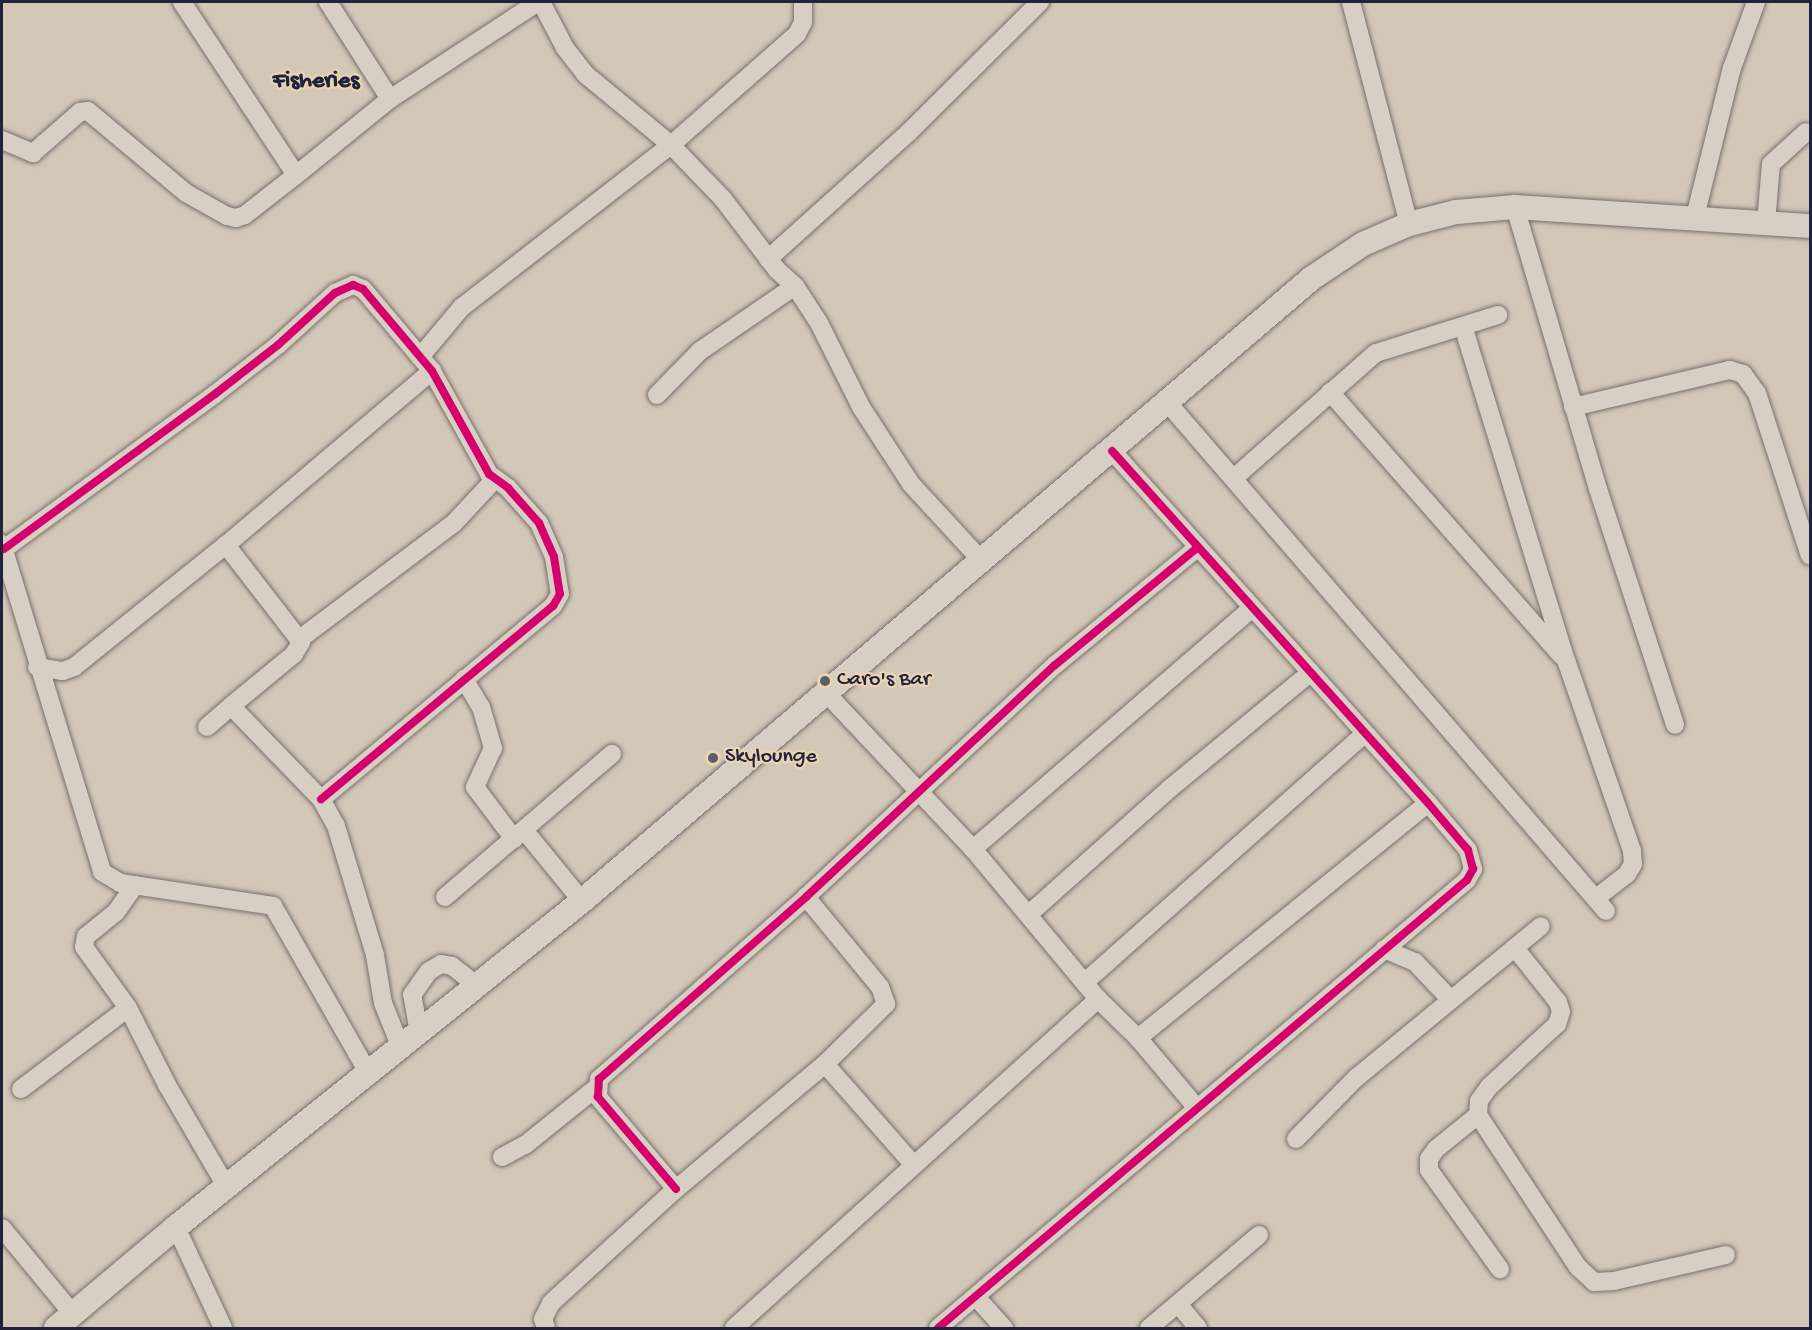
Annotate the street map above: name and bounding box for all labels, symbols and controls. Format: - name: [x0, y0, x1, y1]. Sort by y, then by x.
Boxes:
- district label: Fisheries: [273, 68, 359, 96]
- place label: Caro's Bar: [837, 668, 930, 694]
- marker: Caro's Bar: [818, 674, 832, 688]
- place label: Skylounge: [725, 745, 817, 771]
- marker: Skylounge: [706, 751, 720, 765]

